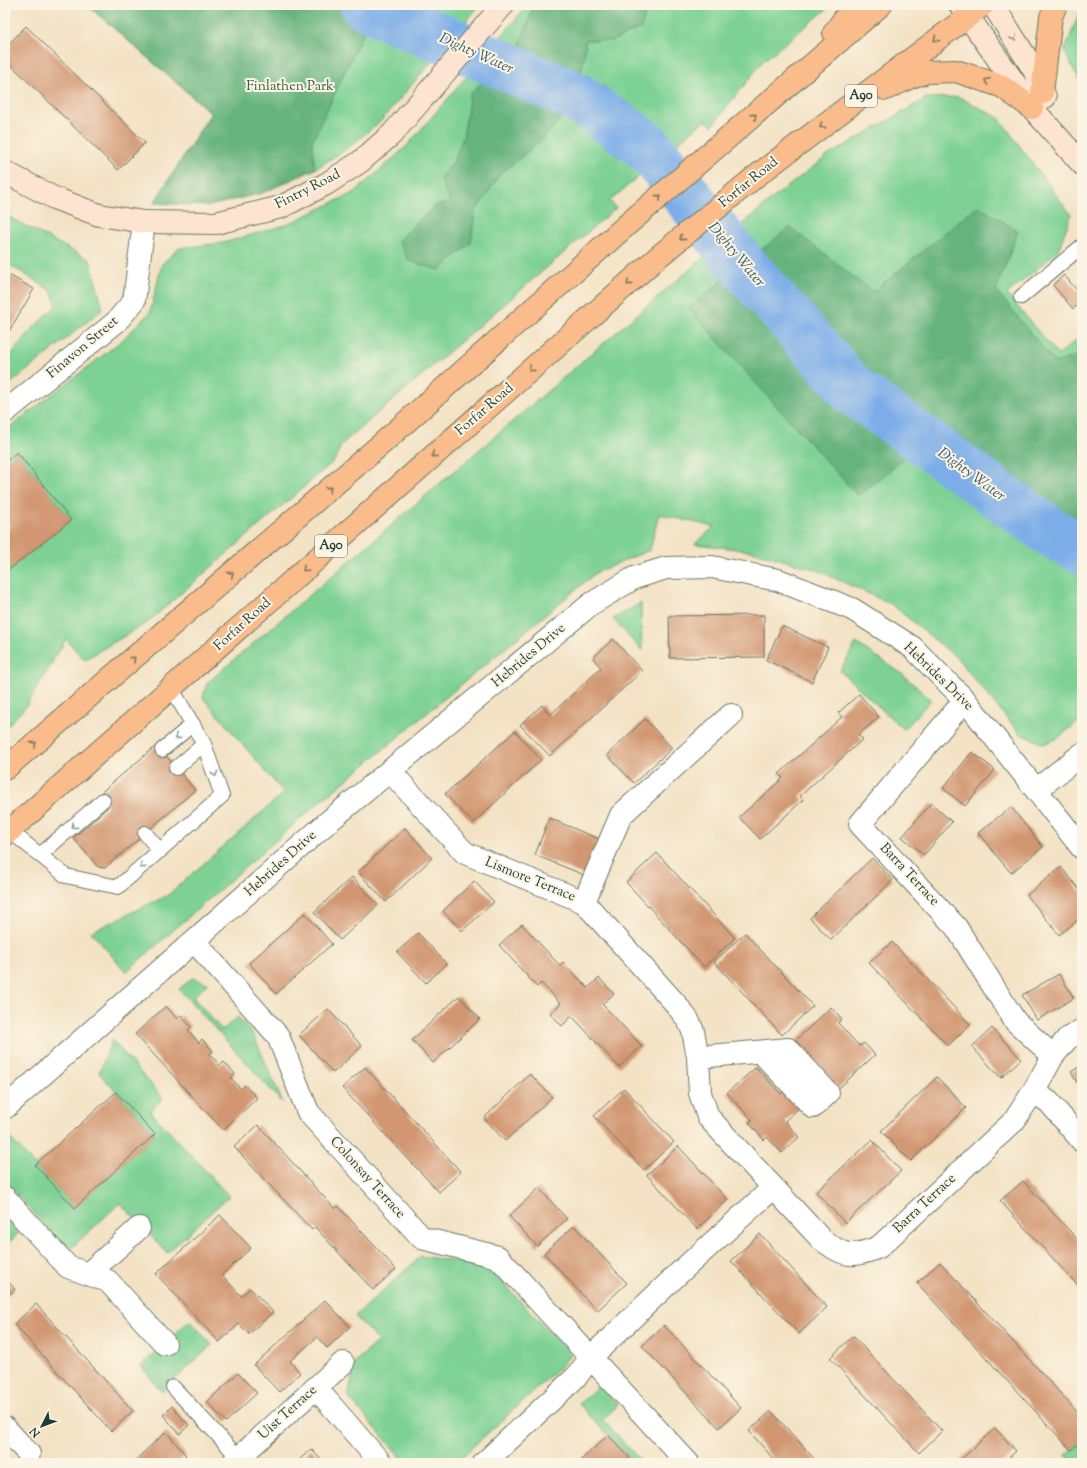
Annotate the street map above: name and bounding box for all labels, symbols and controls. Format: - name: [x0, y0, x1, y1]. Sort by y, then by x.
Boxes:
- water label: Dighty Water: [436, 28, 517, 80]
- one-way arrow: [934, 34, 941, 41]
- one-way arrow: [1009, 34, 1017, 41]
- park label: Finlathen Park: [246, 77, 334, 97]
- one-way arrow: [983, 77, 990, 85]
- road number: A90: [845, 85, 877, 107]
- one-way arrow: [749, 113, 756, 120]
- one-way arrow: [819, 121, 826, 128]
- street label: Forfar Road: [715, 153, 783, 213]
- street label: Fintry Road: [272, 165, 344, 215]
- one-way arrow: [654, 195, 661, 202]
- water label: Dighty Water: [702, 218, 770, 293]
- one-way arrow: [679, 233, 686, 240]
- one-way arrow: [626, 278, 633, 285]
- street label: Finavon Street: [43, 312, 123, 384]
- one-way arrow: [528, 364, 536, 372]
- street label: Forfar Road: [452, 379, 519, 441]
- water label: Dighty Water: [933, 443, 1010, 507]
- one-way arrow: [431, 450, 438, 457]
- one-way arrow: [325, 486, 332, 493]
- road number: A90: [315, 535, 347, 557]
- one-way arrow: [303, 565, 310, 572]
- one-way arrow: [226, 571, 234, 578]
- street label: Forfar Road: [210, 594, 276, 656]
- street label: Hebrides Drive: [488, 619, 570, 693]
- street label: Hebrides Drive: [898, 638, 978, 716]
- one-way arrow: [128, 656, 135, 663]
- one-way arrow: [175, 732, 182, 739]
- one-way arrow: [30, 741, 37, 748]
- one-way arrow: [210, 770, 218, 777]
- one-way arrow: [71, 821, 78, 828]
- street label: Hebrides Drive: [241, 826, 321, 902]
- street label: Barra Terrace: [874, 839, 944, 911]
- street label: Lismore Terrace: [482, 853, 578, 907]
- one-way arrow: [139, 861, 147, 869]
- street label: Colonsay Terrace: [325, 1132, 409, 1224]
- street label: Barra Terrace: [889, 1169, 961, 1239]
- street label: Uist Terrace: [254, 1381, 322, 1445]
- north arrow: [22, 1406, 62, 1446]
- text: N: [26, 1423, 45, 1441]

